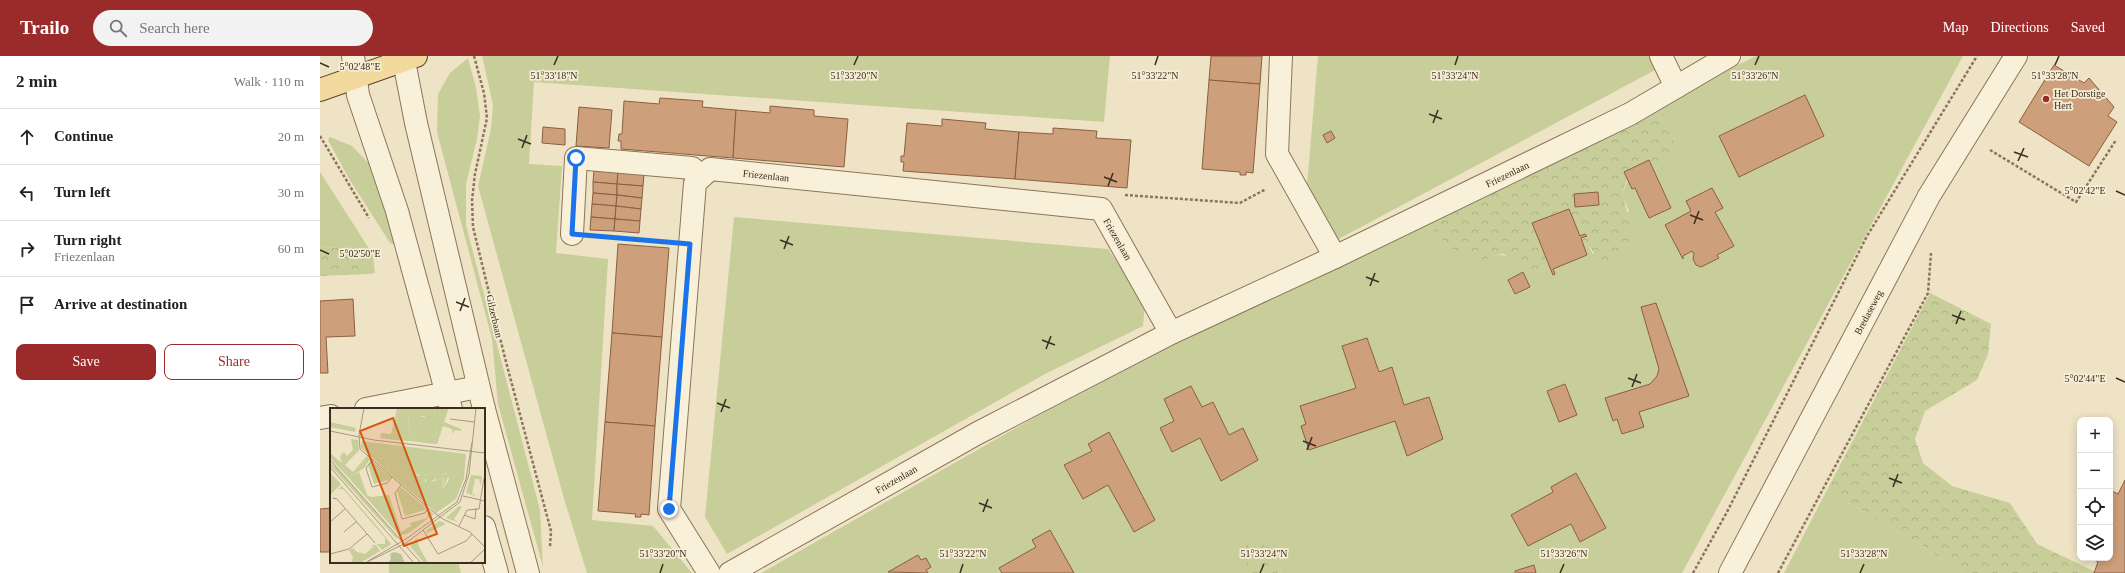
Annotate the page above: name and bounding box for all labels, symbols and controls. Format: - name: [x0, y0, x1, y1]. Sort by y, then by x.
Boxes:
- search box: [93, 10, 373, 46]
- text: Trailo: [20, 17, 69, 38]
- icon: search: [107, 17, 129, 39]
- text: Search here: [139, 20, 210, 36]
- text: Map: [1943, 20, 1968, 35]
- text: Directions: [1990, 20, 2049, 35]
- text: Saved: [2071, 20, 2105, 35]
- text: 5°02'48"E: [340, 61, 381, 72]
- text: 51°33'18"N: [530, 70, 578, 81]
- text: 51°33'20"N: [830, 70, 878, 81]
- text: 51°33'22"N: [1131, 70, 1179, 81]
- text: 51°33'24"N: [1431, 70, 1479, 81]
- text: 51°33'26"N: [1731, 70, 1779, 81]
- text: 51°33'28"N: [2031, 70, 2079, 81]
- text: 2 min: [16, 72, 57, 91]
- text: Walk · 110 m: [234, 74, 304, 89]
- place label: Het Dorstige Hert: [2054, 88, 2106, 111]
- marker: Het Dorstige Hert: [2041, 94, 2051, 104]
- icon: ahead: [16, 126, 38, 148]
- text: Continue: [54, 128, 113, 144]
- text: 20 m: [278, 129, 304, 144]
- route start: [567, 149, 585, 167]
- street label: Friezenlaan: [1484, 159, 1531, 190]
- street label: Friezenlaan: [742, 168, 790, 183]
- icon: left: [16, 182, 38, 204]
- text: Turn left: [54, 184, 111, 200]
- text: 30 m: [278, 185, 304, 200]
- text: 5°02'42"E: [2065, 185, 2106, 196]
- street label: Friezenlaan: [1101, 216, 1134, 262]
- text: Turn right: [54, 232, 121, 248]
- icon: right: [16, 238, 38, 260]
- text: 60 m: [278, 241, 304, 256]
- text: 5°02'50"E: [340, 248, 381, 259]
- text: Friezenlaan: [54, 249, 115, 264]
- street label: Bredaseweg: [1852, 288, 1885, 336]
- icon: arrive: [16, 294, 38, 316]
- street label: Gilzerbaan: [484, 294, 505, 339]
- text: Arrive at destination: [54, 296, 187, 312]
- button: Save: [16, 344, 156, 380]
- button: Share: [164, 344, 304, 380]
- text: 5°02'44"E: [2065, 373, 2106, 384]
- inset map: [330, 408, 485, 563]
- map controls: [2077, 417, 2113, 561]
- button: +: [2077, 417, 2113, 453]
- button: −: [2077, 453, 2113, 489]
- street label: Friezenlaan: [873, 463, 919, 496]
- button: locate: [2077, 489, 2113, 525]
- route end: [660, 500, 678, 518]
- button: layers: [2077, 525, 2113, 561]
- text: 51°33'20"N: [639, 548, 687, 559]
- text: 51°33'22"N: [939, 548, 987, 559]
- text: 51°33'24"N: [1240, 548, 1288, 559]
- text: 51°33'26"N: [1540, 548, 1588, 559]
- text: 51°33'28"N: [1840, 548, 1888, 559]

